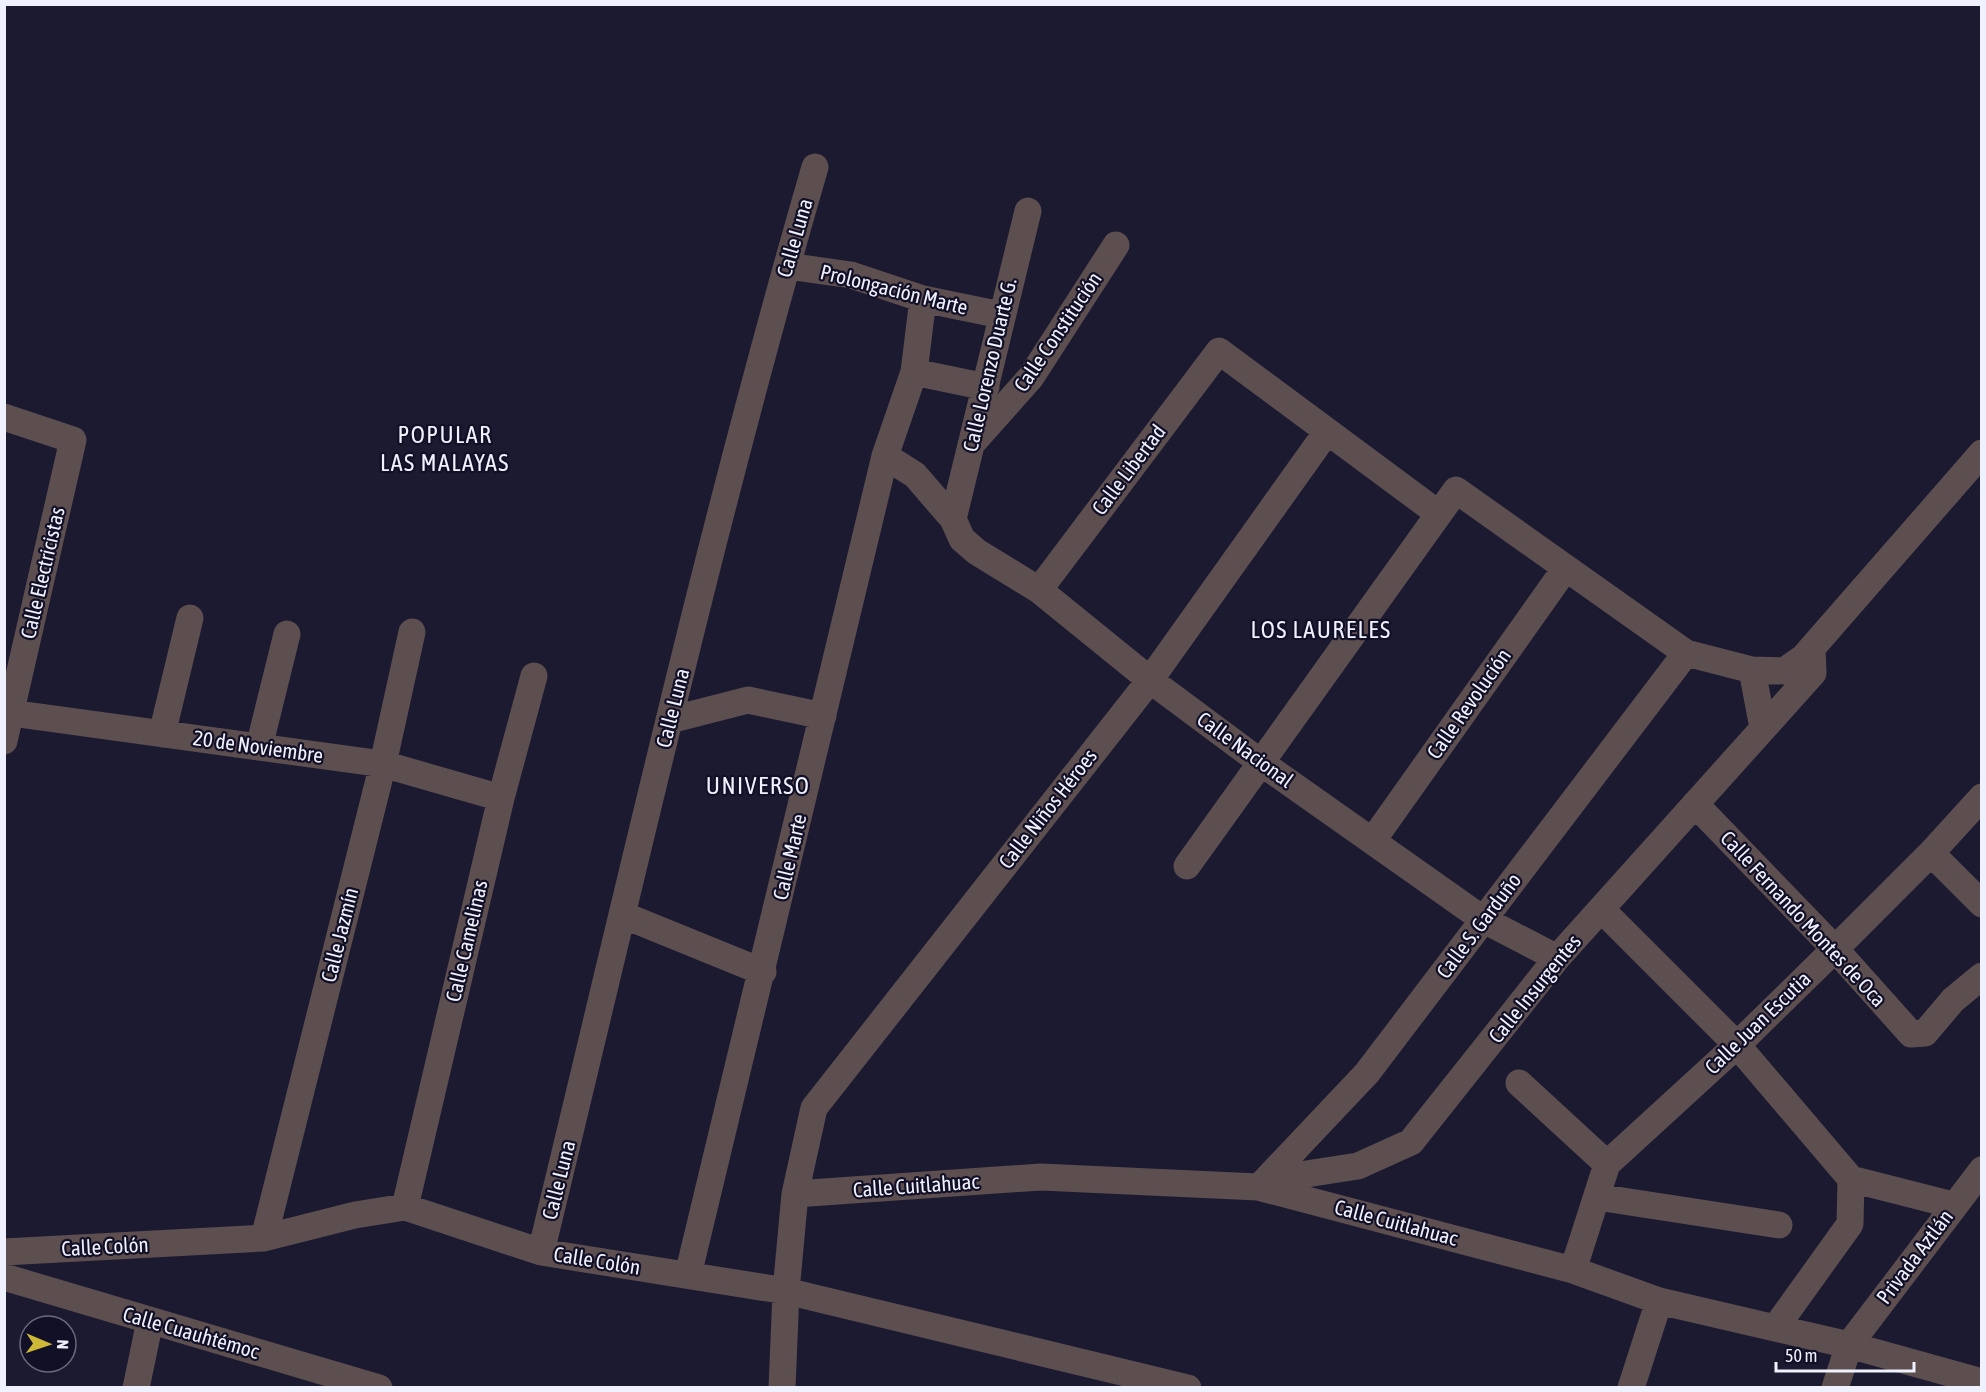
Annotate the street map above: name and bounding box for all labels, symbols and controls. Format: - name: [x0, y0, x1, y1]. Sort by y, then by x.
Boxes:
- street label: Calle Luna: [771, 196, 817, 280]
- street label: Prolongación Marte: [818, 259, 970, 319]
- street label: Calle Constitución: [1008, 267, 1106, 396]
- street label: Calle Lorenzo Duarte G.: [957, 276, 1021, 454]
- street label: Calle Libertad: [1086, 420, 1170, 519]
- district label: POPULAR LAS MALAYAS: [380, 421, 510, 476]
- street label: Calle Electricistas: [15, 505, 69, 641]
- district label: LOS LAURELES: [1250, 616, 1392, 643]
- street label: Calle Revolución: [1421, 644, 1515, 763]
- street label: Calle Luna: [651, 666, 693, 750]
- street label: Calle Nacional: [1193, 706, 1299, 792]
- street label: 20 de Noviembre: [192, 725, 325, 767]
- street label: Calle Niños Héroes: [993, 744, 1101, 873]
- district label: UNIVERSO: [706, 772, 810, 799]
- street label: Calle Marte: [767, 811, 811, 902]
- street label: Calle Fernando Montes de Oca: [1716, 826, 1891, 1011]
- street label: Calle S. Garduño: [1431, 868, 1525, 983]
- street label: Calle Camelinas: [440, 878, 492, 1004]
- street label: Calle Jazmín: [316, 885, 362, 985]
- street label: Calle Insurgentes: [1483, 929, 1585, 1047]
- street label: Calle Juan Escutia: [1700, 966, 1815, 1079]
- street label: Calle Luna: [537, 1138, 579, 1222]
- street label: Calle Cuitlahuac: [852, 1169, 980, 1201]
- street label: Calle Cuitlahuac: [1332, 1194, 1461, 1250]
- street label: Privada Aztlán: [1871, 1205, 1957, 1308]
- street label: Calle Colón: [61, 1232, 149, 1260]
- street label: Calle Colón: [552, 1241, 642, 1279]
- street label: Calle Cuauhtémoc: [120, 1301, 262, 1363]
- north arrow: [18, 1314, 78, 1374]
- scale bar: [1776, 1335, 1914, 1373]
- text: N: [54, 1339, 72, 1350]
- text: 50 m: [1785, 1345, 1817, 1366]

